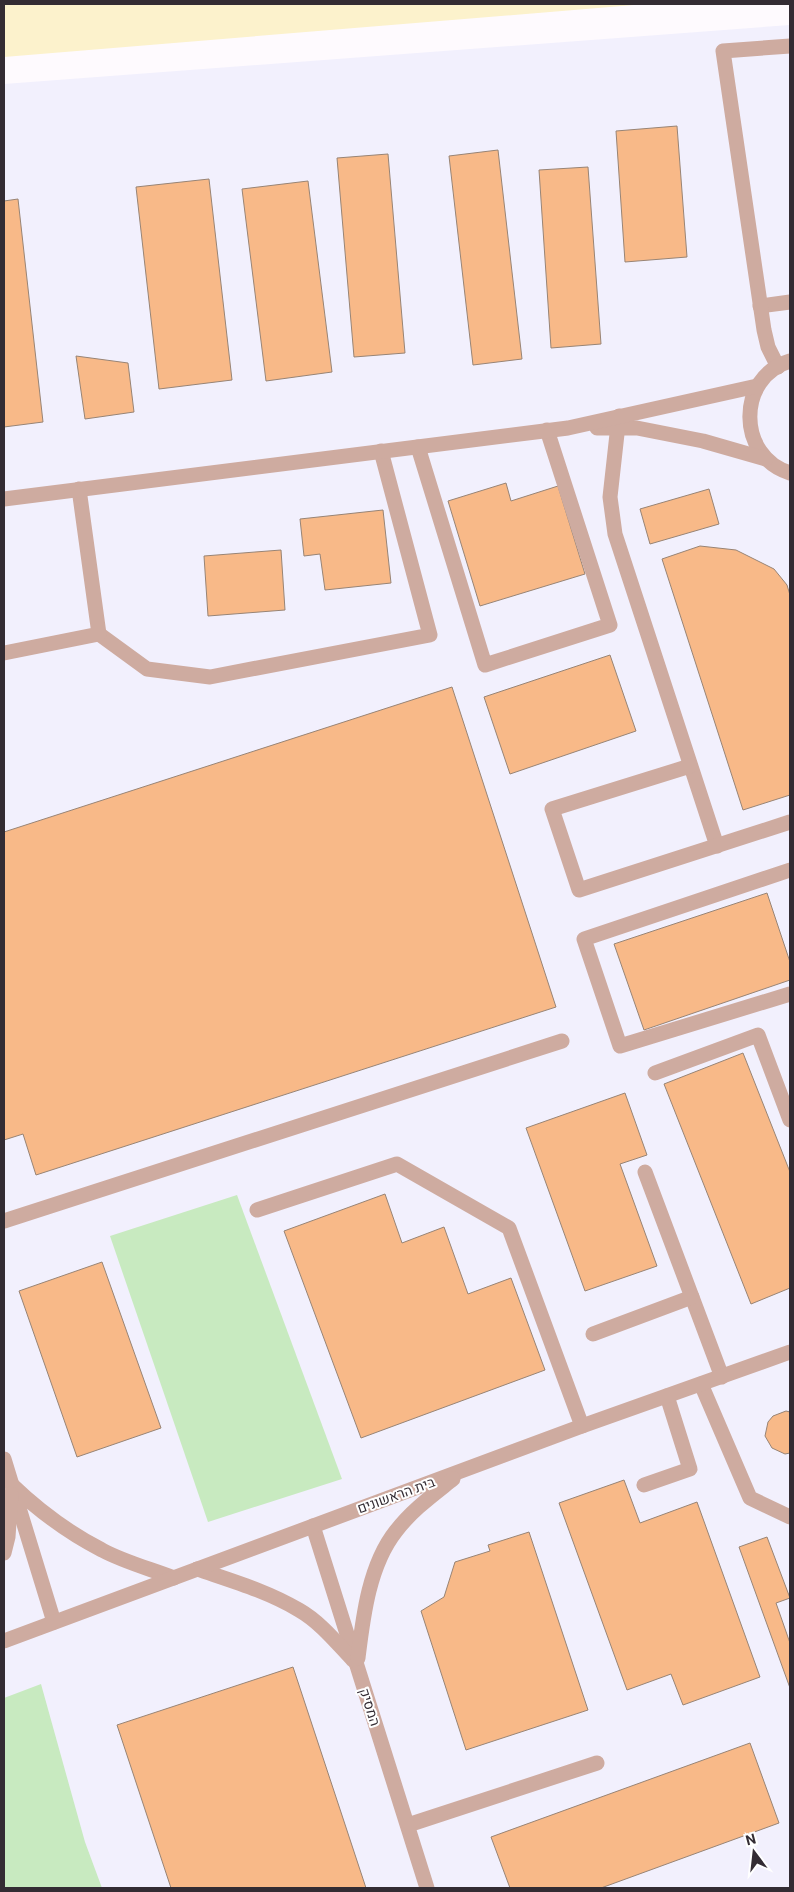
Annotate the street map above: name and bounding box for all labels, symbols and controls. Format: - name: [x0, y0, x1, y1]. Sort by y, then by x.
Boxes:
- street label: בית הראשונים: [355, 1473, 438, 1516]
- street label: המסיק: [356, 1686, 384, 1728]
- north arrow: [729, 1827, 779, 1877]
- text: N: [744, 1830, 757, 1848]

